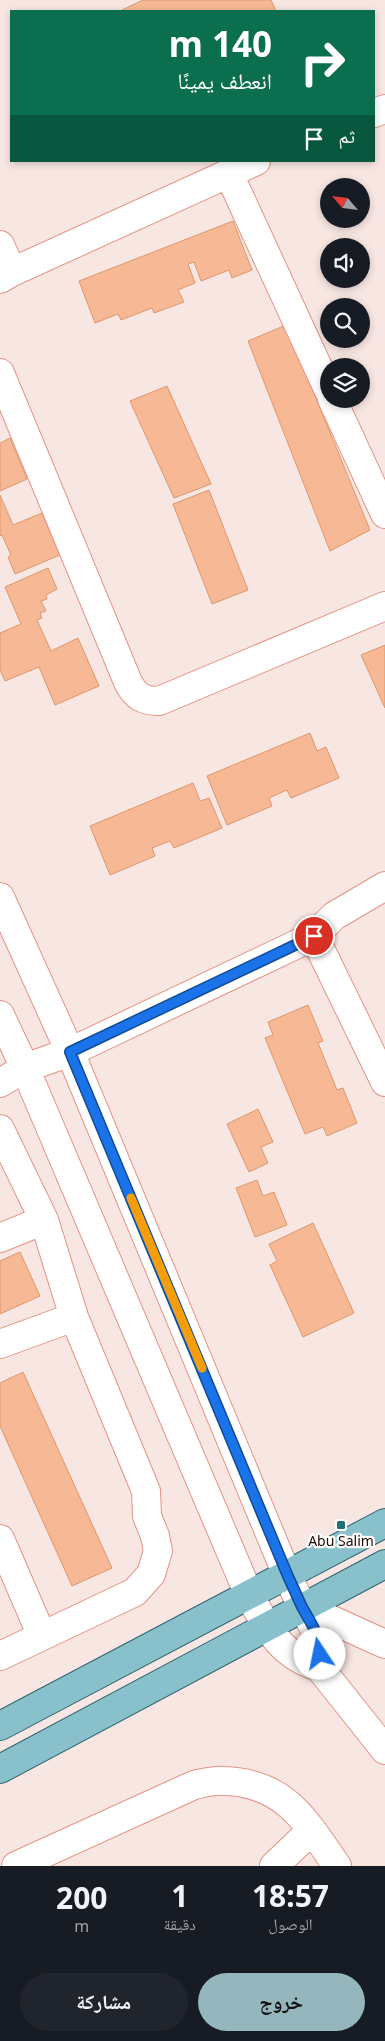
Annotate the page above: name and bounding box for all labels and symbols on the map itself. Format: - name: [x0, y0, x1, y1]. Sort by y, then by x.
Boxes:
- north arrow: [320, 178, 370, 228]
- pin: [293, 915, 335, 957]
- marker: Abu Salim: [335, 1519, 347, 1531]
- place label: Abu Salim: [308, 1531, 374, 1550]
- position arrow: [293, 1627, 345, 1679]

